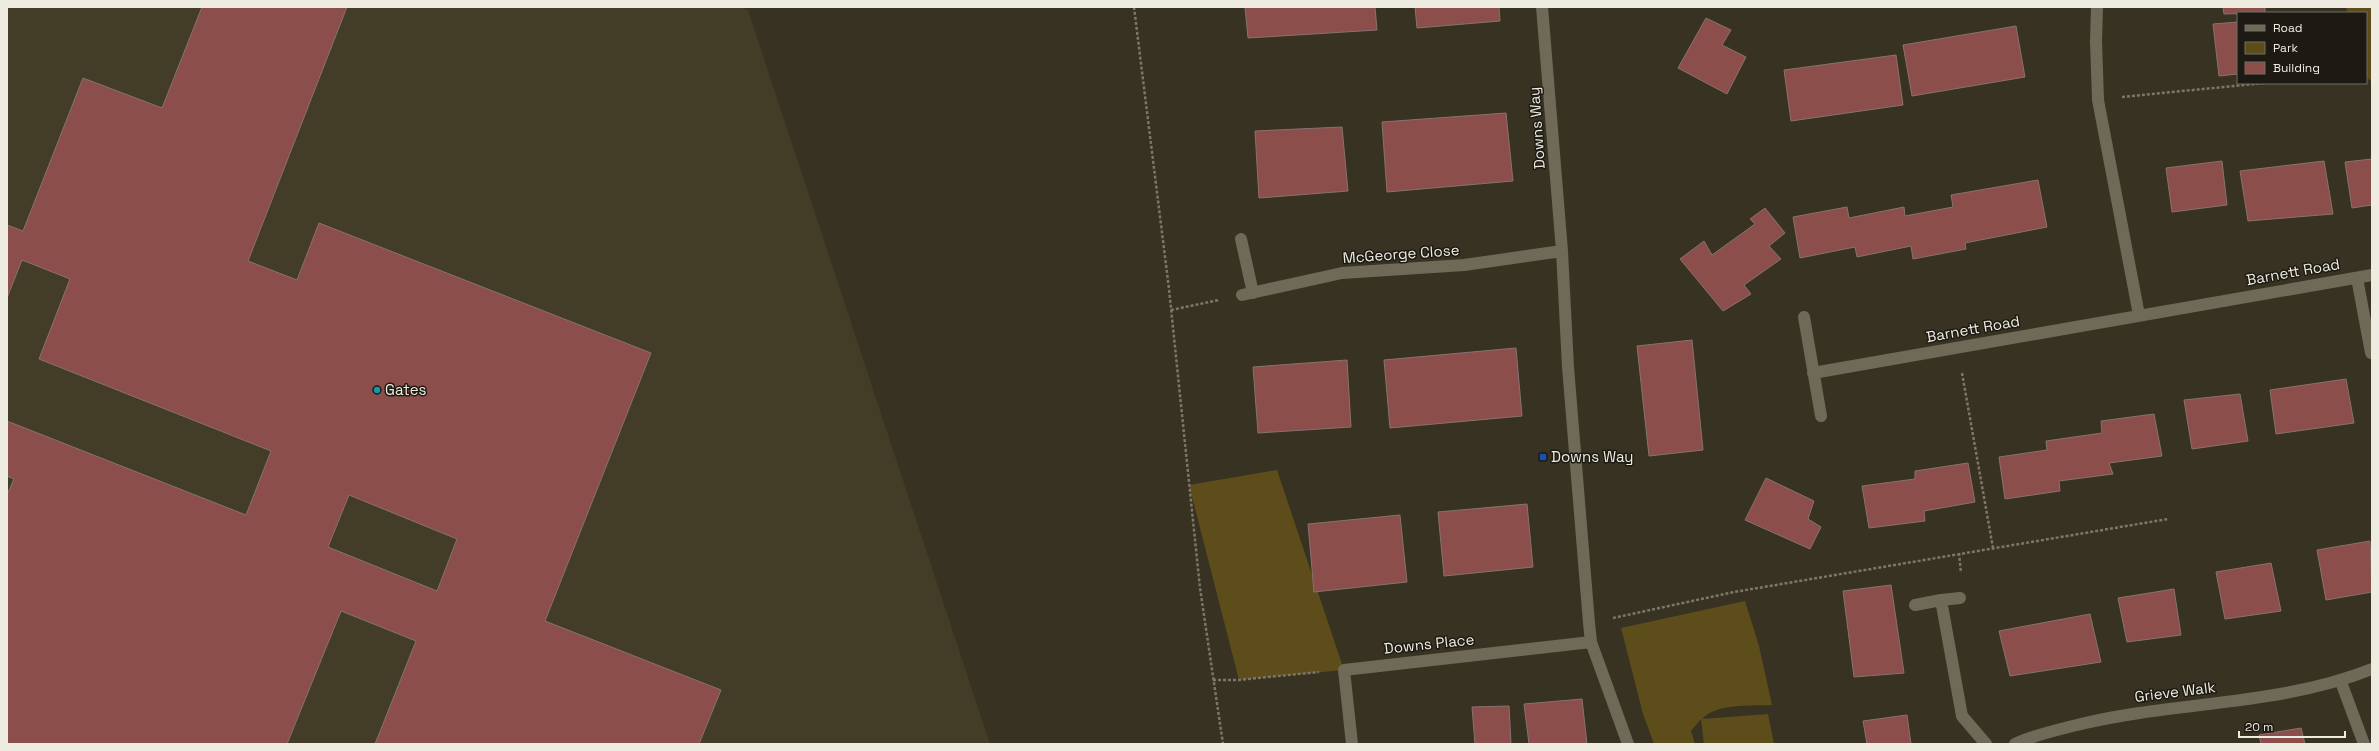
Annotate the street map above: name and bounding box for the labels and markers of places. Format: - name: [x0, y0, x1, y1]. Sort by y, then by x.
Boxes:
- place label: Gates: [385, 380, 427, 399]
- marker: Gates: [372, 385, 382, 395]
- place label: Downs Way: [1551, 447, 1634, 466]
- marker: Downs Way: [1538, 452, 1548, 462]

